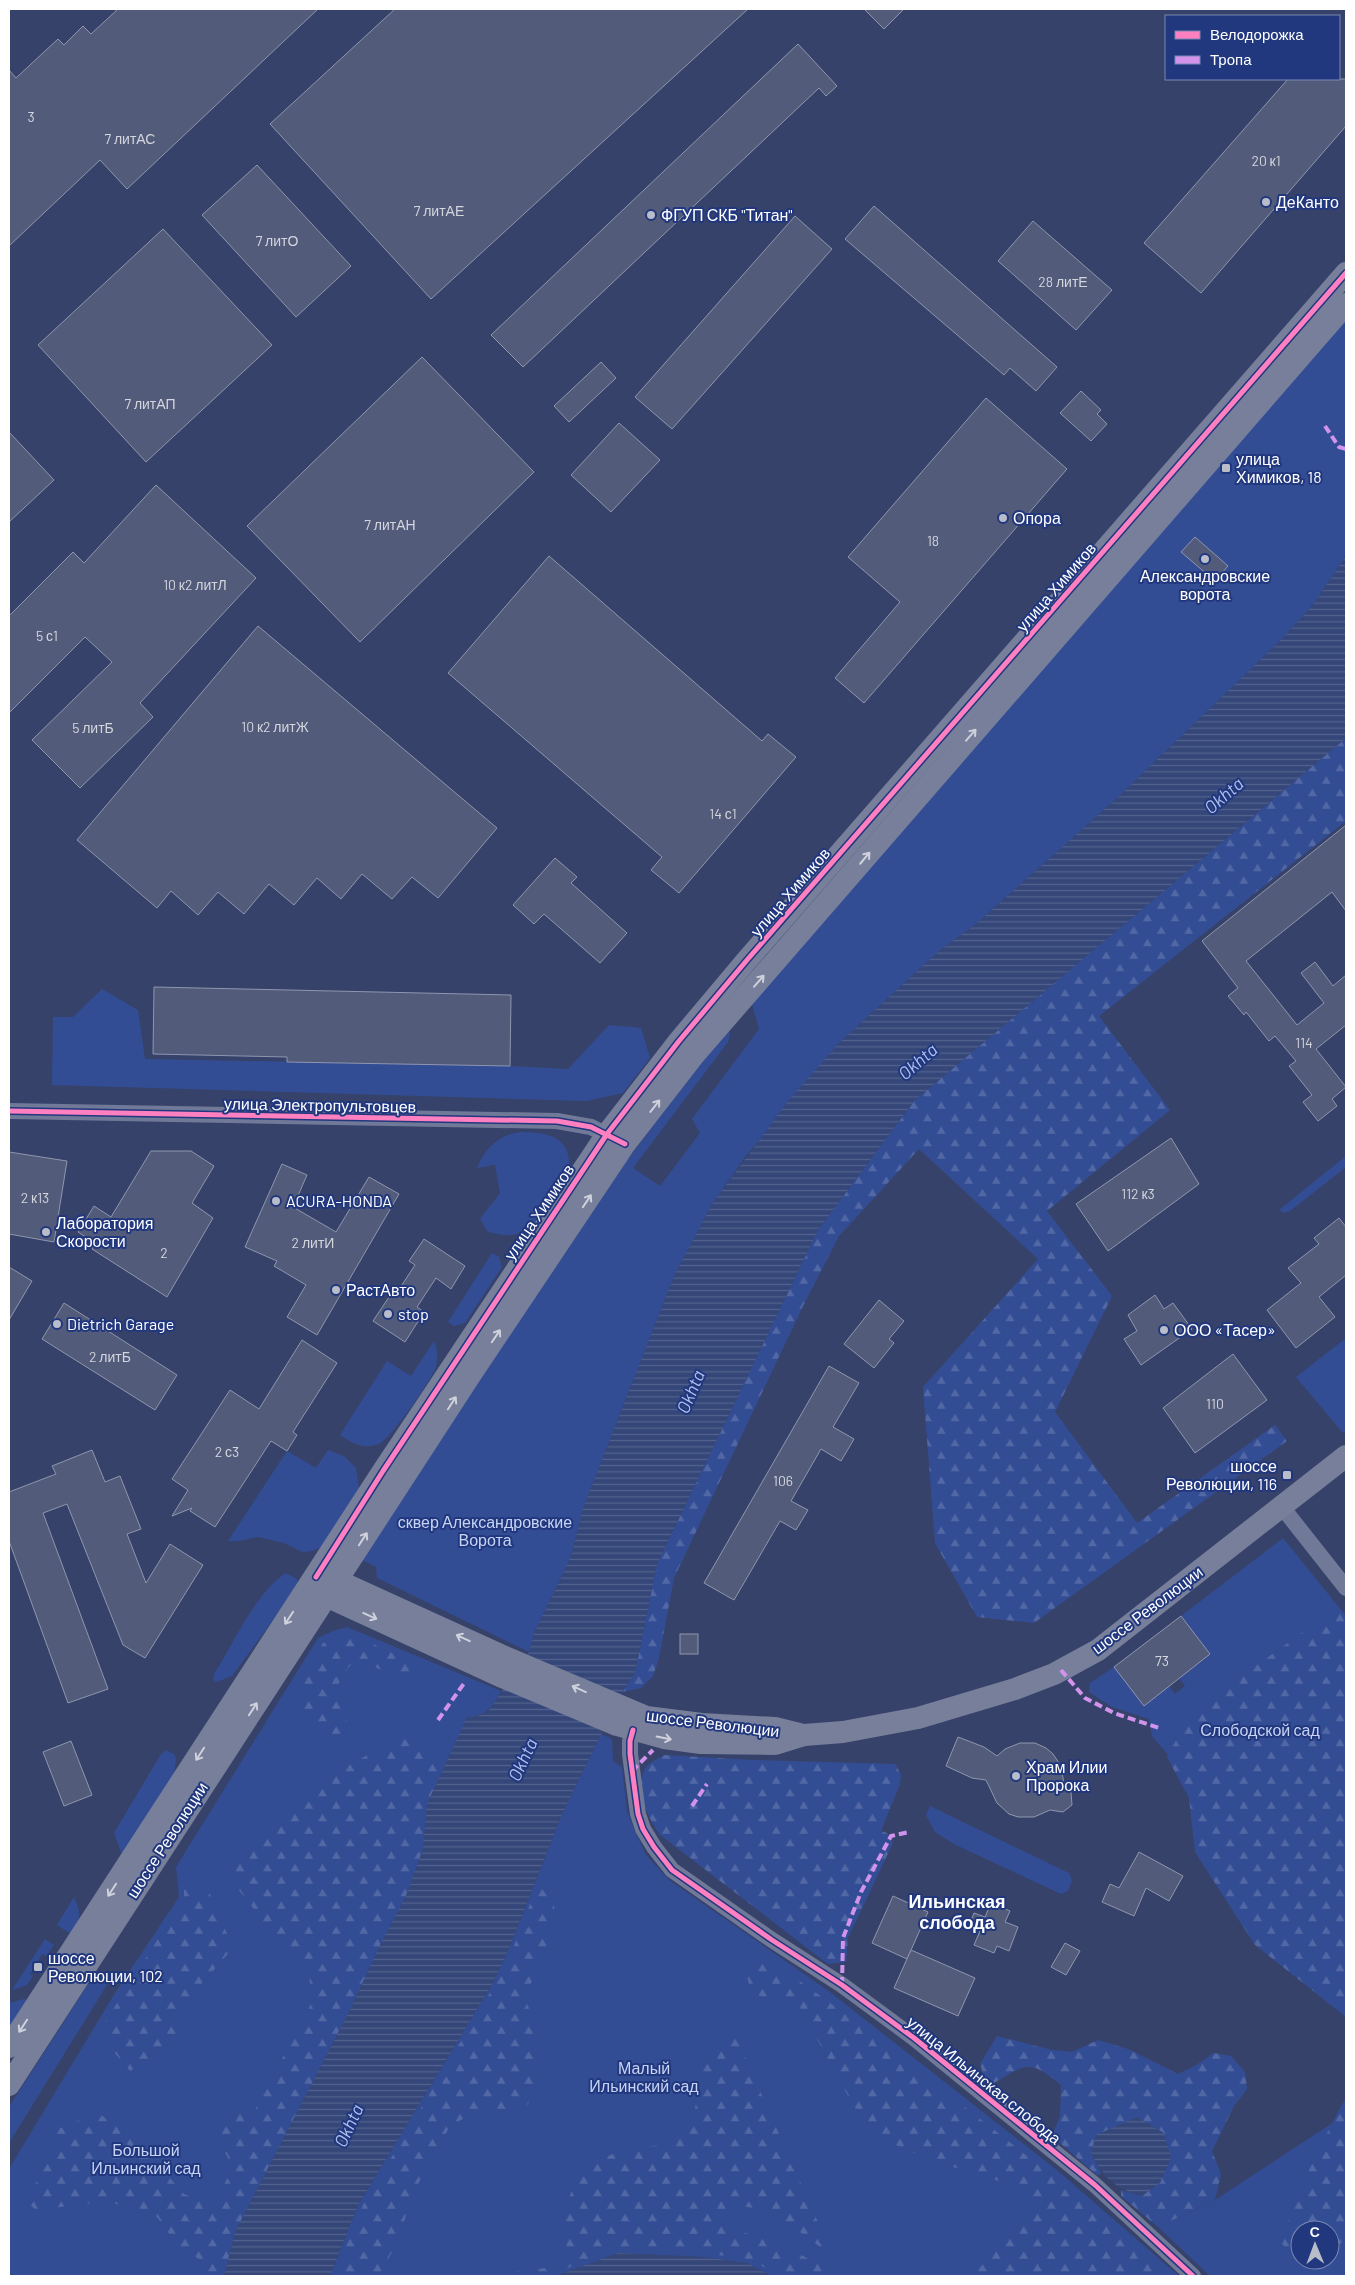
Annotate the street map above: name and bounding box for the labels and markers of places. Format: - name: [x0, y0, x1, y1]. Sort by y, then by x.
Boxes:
- place label: ДеКанто: [1276, 192, 1339, 211]
- marker: ДеКанто: [1260, 196, 1272, 208]
- place label: ФГУП СКБ "Титан": [661, 205, 793, 224]
- marker: ФГУП СКБ "Титан": [645, 209, 657, 221]
- place label: улица Химиков, 18: [1236, 449, 1322, 486]
- marker: улица Химиков, 18: [1220, 462, 1232, 474]
- place label: Опора: [1013, 508, 1061, 527]
- marker: Опора: [997, 512, 1009, 524]
- marker: Александровские ворота: [1199, 553, 1211, 565]
- place label: Александровские ворота: [1140, 566, 1270, 603]
- place label: ACURA-HONDA: [286, 1191, 392, 1210]
- marker: ACURA-HONDA: [270, 1195, 282, 1207]
- place label: Лаборатория Скорости: [56, 1213, 153, 1250]
- marker: Лаборатория Скорости: [40, 1226, 52, 1238]
- place label: РастАвто: [346, 1280, 415, 1299]
- marker: РастАвто: [330, 1284, 342, 1296]
- place label: stop: [398, 1304, 429, 1323]
- marker: stop: [382, 1308, 394, 1320]
- place label: Dietrich Garage: [67, 1314, 174, 1333]
- marker: Dietrich Garage: [51, 1318, 63, 1330]
- place label: ООО «Тасер»: [1174, 1320, 1276, 1339]
- marker: ООО «Тасер»: [1158, 1324, 1170, 1336]
- place label: шоссе Революции, 116: [1166, 1456, 1277, 1493]
- marker: шоссе Революции, 116: [1281, 1469, 1293, 1481]
- place label: Храм Илии Пророка: [1026, 1757, 1107, 1794]
- marker: Храм Илии Пророка: [1010, 1770, 1022, 1782]
- place label: шоссе Революции, 102: [48, 1948, 163, 1985]
- marker: шоссе Революции, 102: [32, 1961, 44, 1973]

